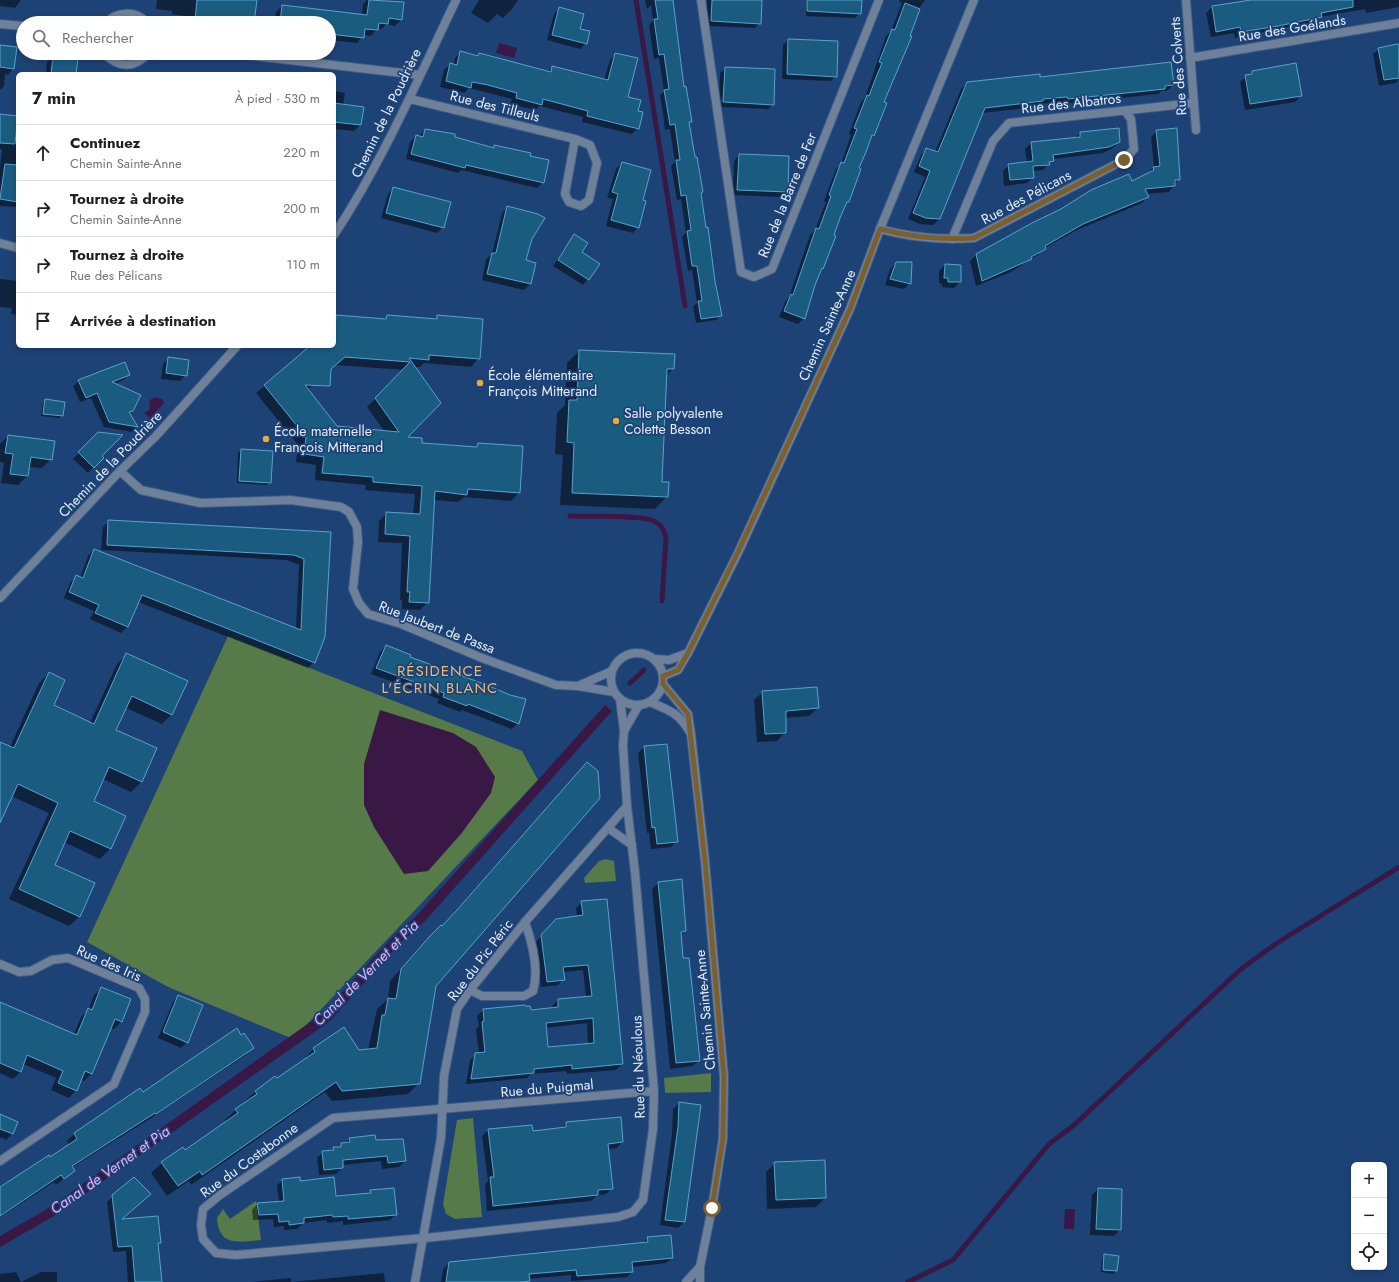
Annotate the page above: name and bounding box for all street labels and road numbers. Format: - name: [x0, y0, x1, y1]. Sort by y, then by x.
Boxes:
- street label: Rue des Goélands: [1237, 10, 1347, 46]
- street label: Rue des Colverts: [1165, 16, 1191, 116]
- street label: Chemin de la Poudrière: [346, 45, 426, 181]
- street label: Rue des Tilleuls: [448, 85, 542, 127]
- street label: Rue des Albatros: [1020, 88, 1122, 118]
- street label: Rue de la Barre de Fer: [753, 129, 821, 261]
- street label: Rue des Pélicans: [977, 165, 1075, 229]
- street label: Chemin Sainte-Anne: [793, 266, 861, 384]
- street label: Chemin de la Poudrière: [54, 406, 166, 522]
- street label: Rue Jaubert de Passa: [376, 596, 498, 658]
- street label: Rue du Pic Péric: [443, 915, 517, 1005]
- street label: Rue des Iris: [73, 940, 145, 986]
- street label: Chemin Sainte-Anne: [690, 949, 720, 1071]
- street label: Rue du Néoulous: [626, 1015, 650, 1119]
- street label: Rue du Puigmal: [500, 1074, 594, 1102]
- street label: Rue du Costabonne: [196, 1118, 302, 1202]

